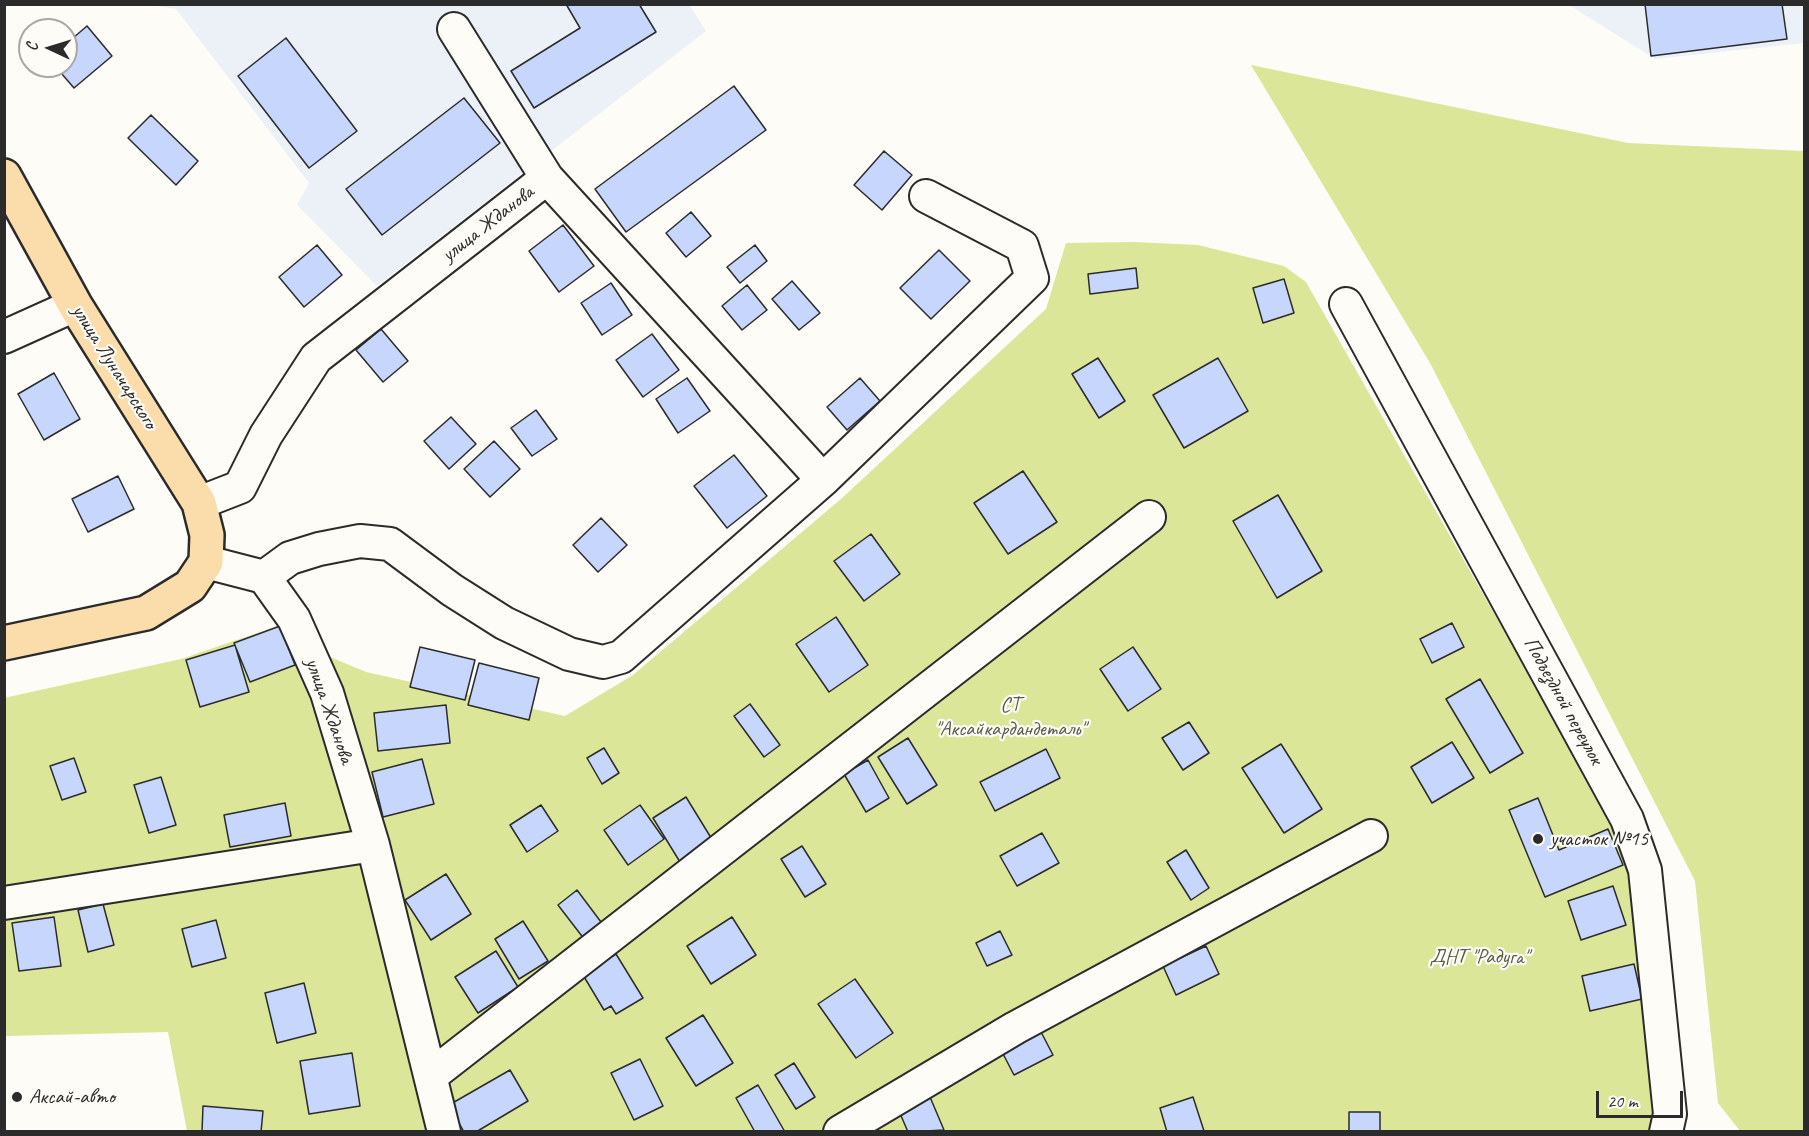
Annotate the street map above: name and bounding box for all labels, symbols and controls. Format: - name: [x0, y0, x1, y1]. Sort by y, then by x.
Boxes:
- north arrow: [18, 18, 78, 78]
- text: С: [22, 42, 42, 52]
- street label: улица Жданова: [437, 180, 539, 268]
- street label: улица Луначарского: [66, 300, 162, 434]
- street label: Подъездной переулок: [1518, 633, 1608, 769]
- street label: улица Жданова: [299, 655, 359, 767]
- park label: СТ "Аксайкардандеталь": [935, 692, 1085, 742]
- place label: участок №15: [1550, 826, 1648, 852]
- marker: участок №15: [1531, 832, 1545, 846]
- park label: ДНТ "Радуга": [1430, 944, 1528, 970]
- scale bar: [1599, 1079, 1686, 1117]
- place label: Аксай-авто: [29, 1084, 115, 1110]
- marker: Аксай-авто: [10, 1090, 24, 1104]
- text: 20 m: [1607, 1090, 1638, 1112]

